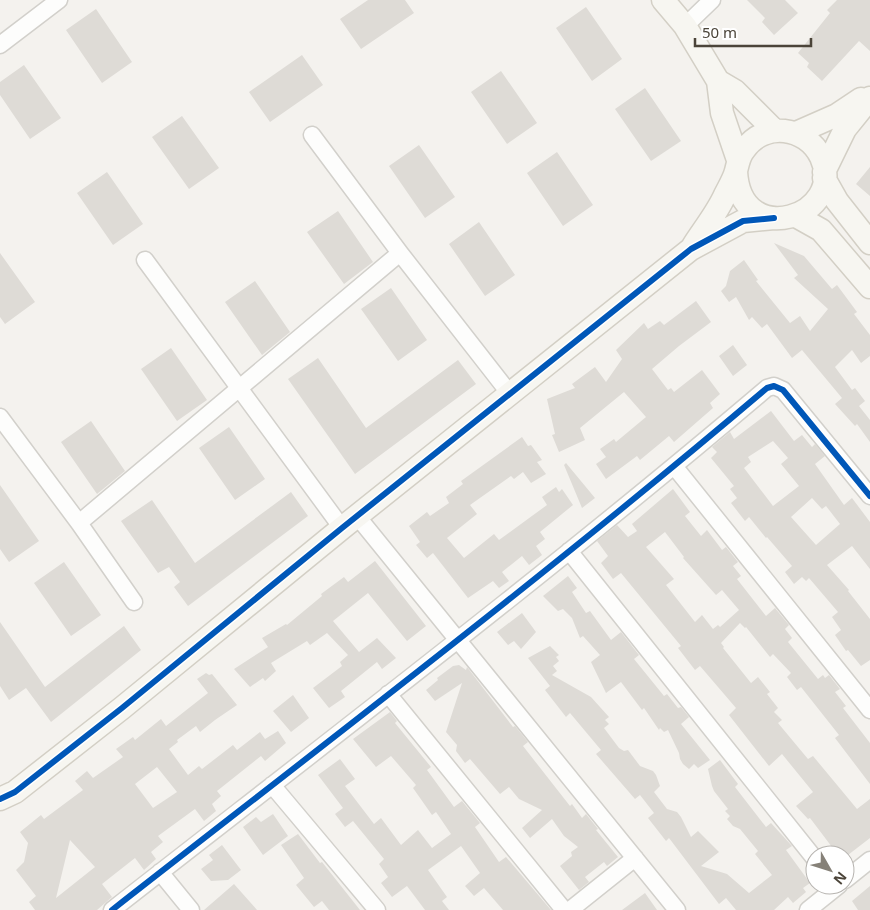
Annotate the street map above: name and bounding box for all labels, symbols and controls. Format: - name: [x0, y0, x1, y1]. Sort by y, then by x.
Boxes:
- scale bar: [695, 15, 811, 47]
- text: 50 m: [702, 22, 737, 42]
- north arrow: [805, 845, 855, 895]
- text: N: [830, 868, 851, 889]

